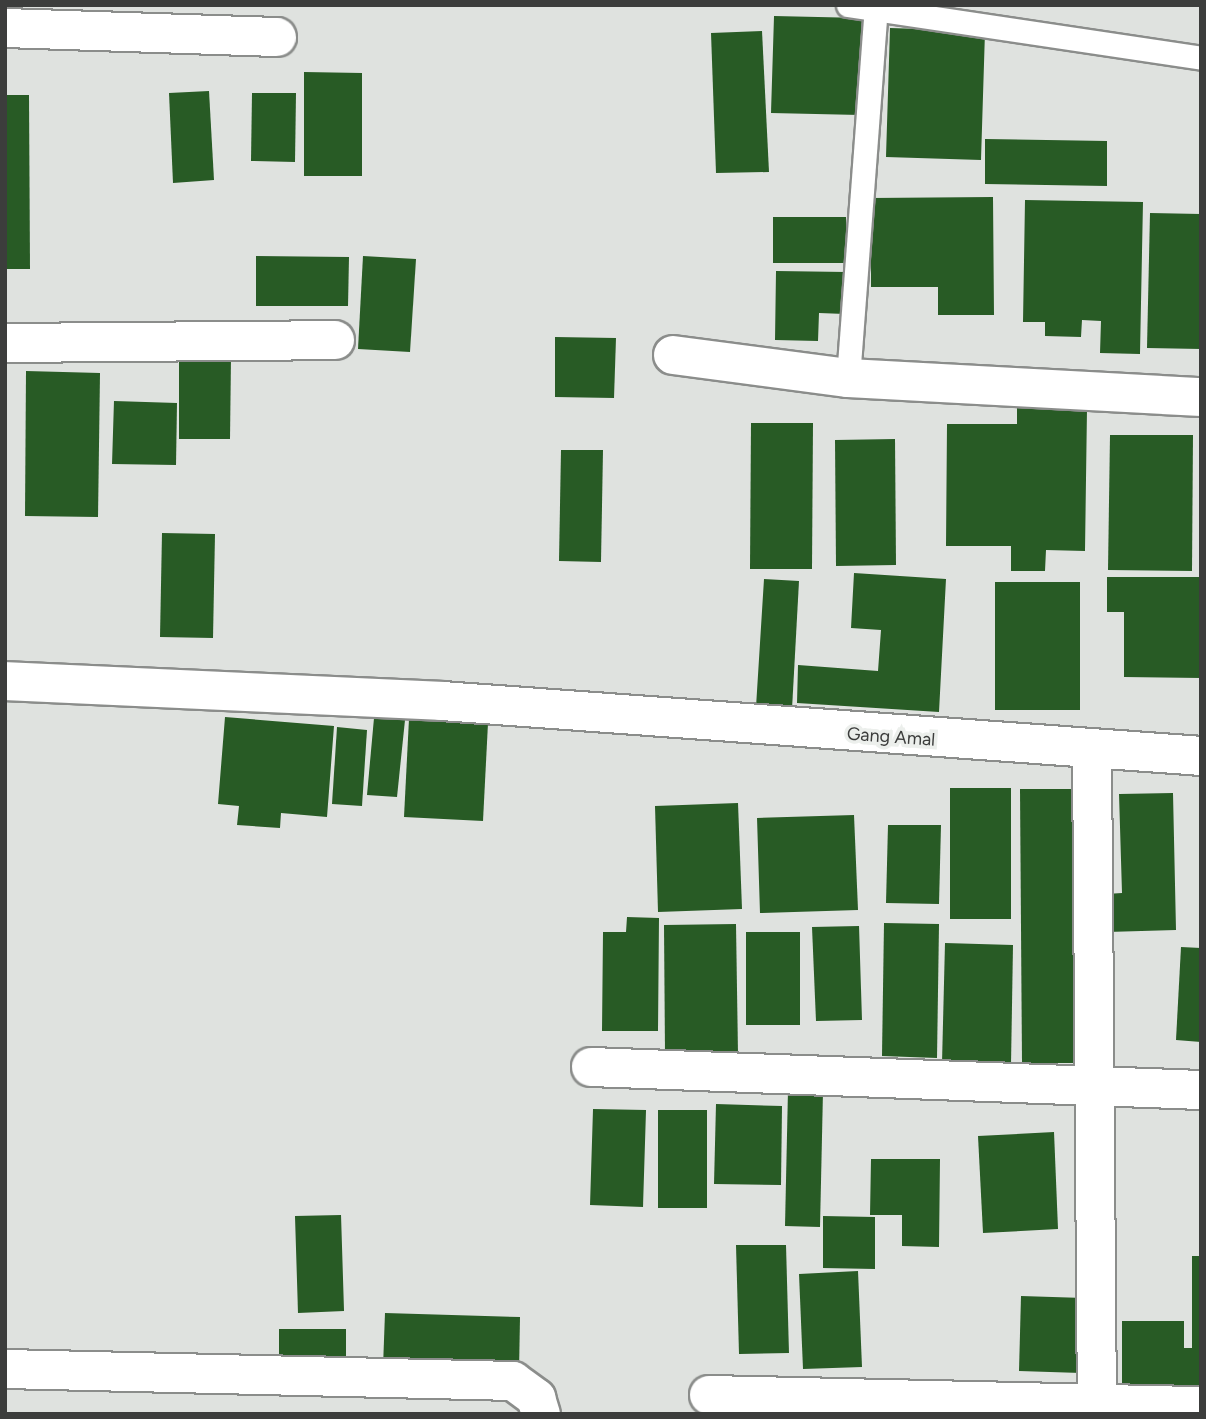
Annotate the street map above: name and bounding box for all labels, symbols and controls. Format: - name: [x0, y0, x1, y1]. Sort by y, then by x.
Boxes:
- street label: Gang Amal: [846, 723, 936, 751]

